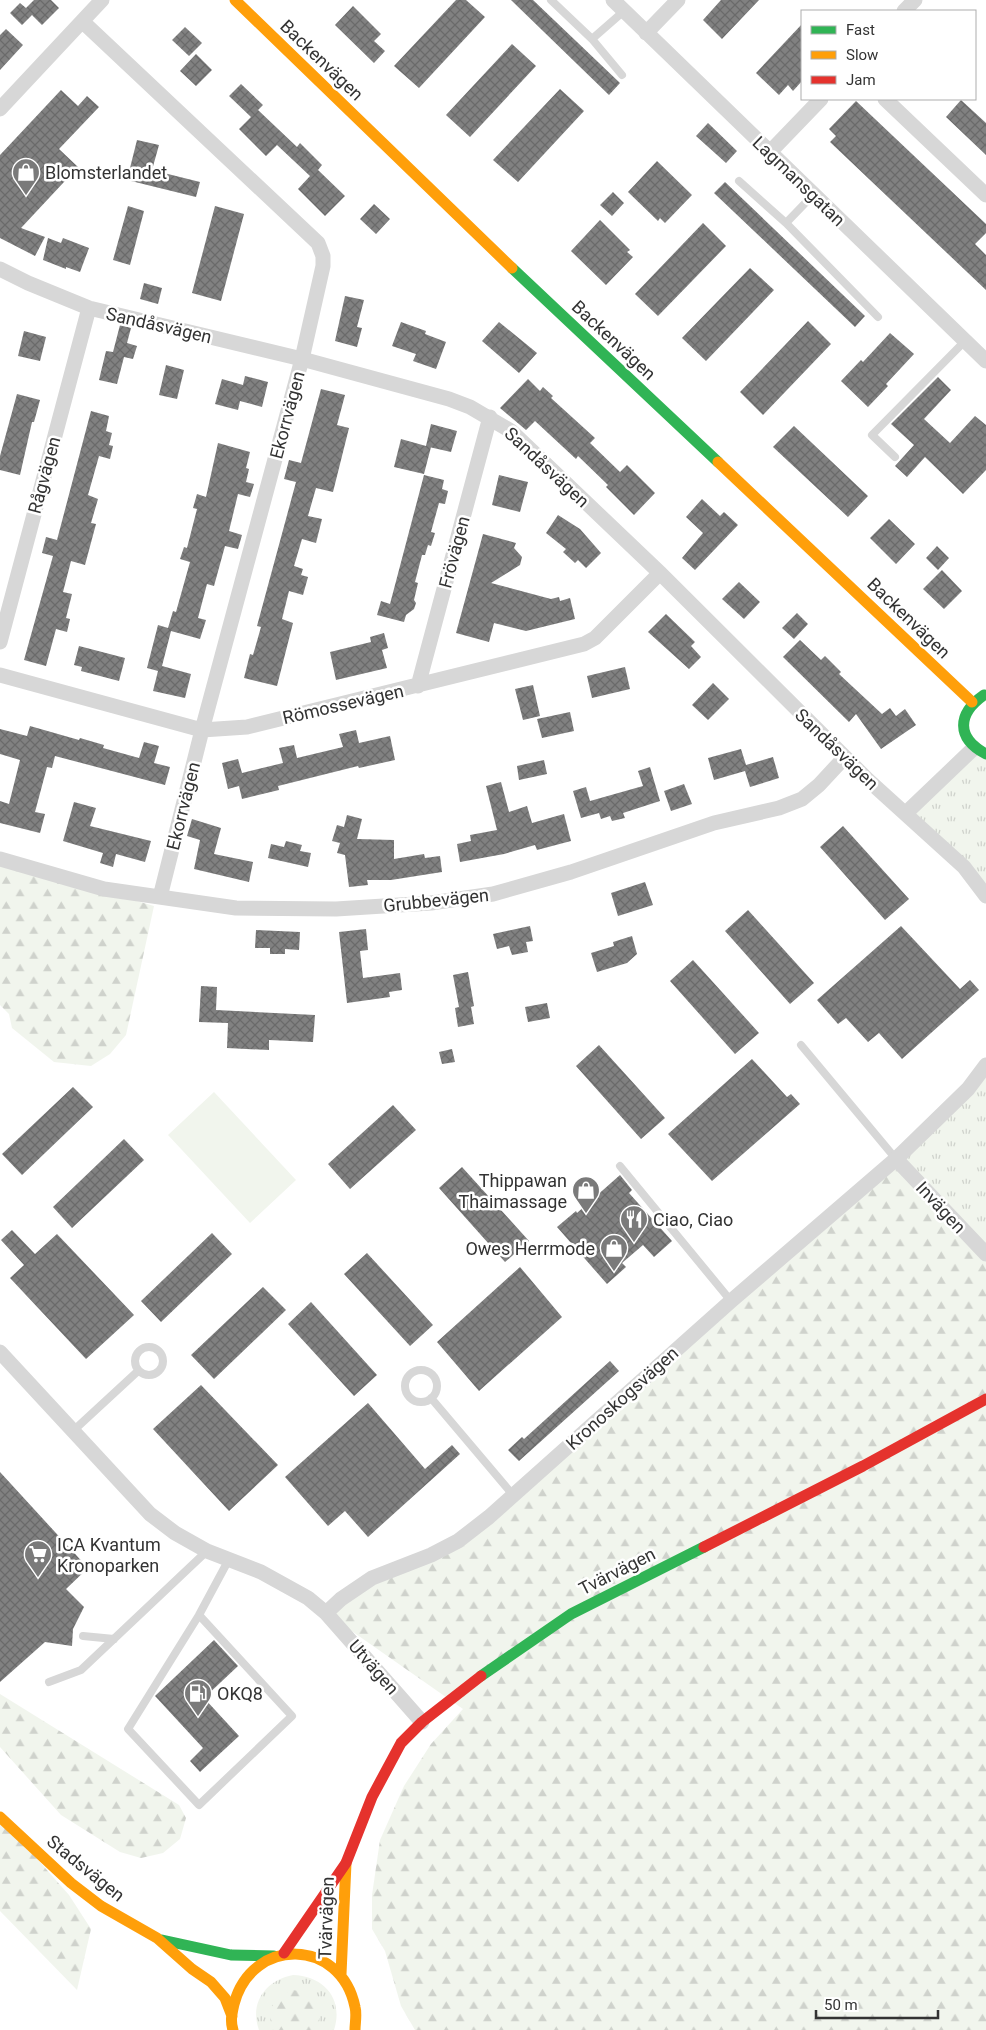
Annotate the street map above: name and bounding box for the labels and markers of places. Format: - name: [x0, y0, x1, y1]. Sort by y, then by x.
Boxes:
- shop icon: Blomsterlandet: [11, 157, 41, 196]
- place label: Blomsterlandet: [45, 162, 167, 183]
- place label: Thippawan Thaimassage: [459, 1170, 567, 1212]
- shop icon: Thippawan Thaimassage: [571, 1175, 601, 1214]
- restaurant icon: Ciao, Ciao: [619, 1204, 649, 1243]
- place label: Ciao, Ciao: [653, 1209, 733, 1230]
- shop icon: Owes Herrmode: [599, 1233, 629, 1272]
- place label: Owes Herrmode: [465, 1238, 595, 1259]
- place label: ICA Kvantum Kronoparken: [57, 1534, 161, 1576]
- supermarket icon: ICA Kvantum Kronoparken: [23, 1539, 53, 1578]
- fuel station icon: OKQ8: [183, 1678, 213, 1717]
- place label: OKQ8: [217, 1683, 263, 1704]

